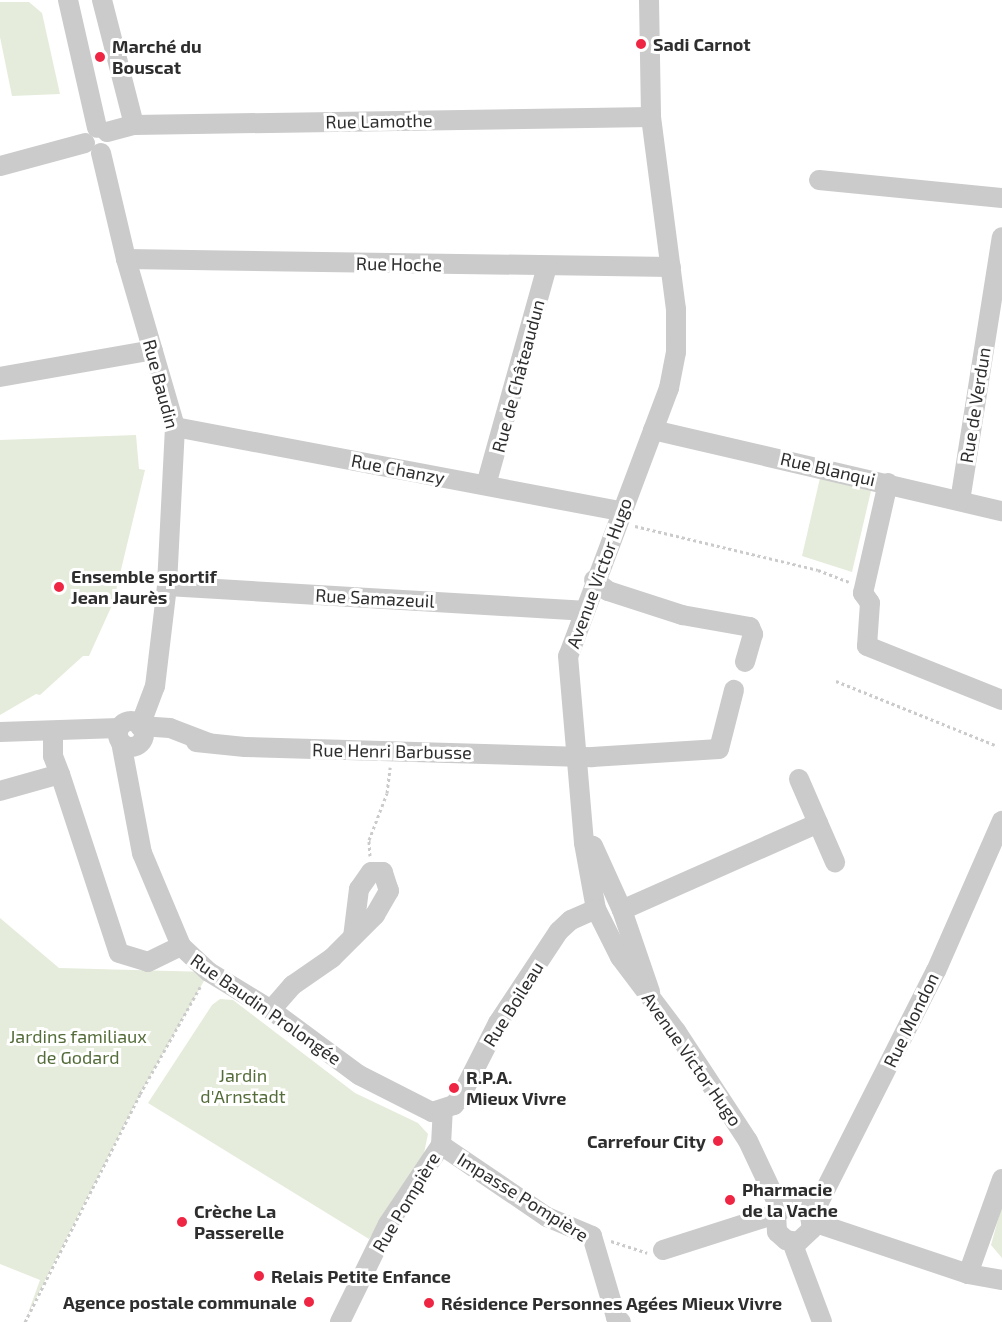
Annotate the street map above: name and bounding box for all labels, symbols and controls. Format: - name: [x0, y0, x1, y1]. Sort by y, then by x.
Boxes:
- place label: Sadi Carnot: [653, 33, 751, 55]
- place label: Marché du Bouscat: [112, 36, 202, 78]
- marker: Sadi Carnot: [634, 37, 648, 51]
- marker: Marché du Bouscat: [93, 50, 107, 64]
- street label: Rue Lamothe: [325, 109, 433, 133]
- street label: Rue Hoche: [356, 252, 442, 276]
- street label: Rue de Châteaudun: [487, 297, 549, 455]
- street label: Rue Baudin: [139, 337, 183, 431]
- street label: Rue de Verdun: [955, 345, 995, 465]
- street label: Rue Blanqui: [778, 448, 878, 490]
- street label: Rue Chanzy: [349, 449, 447, 489]
- street label: Avenue Victor Hugo: [562, 494, 636, 652]
- place label: Ensemble sportif Jean Jaurès: [71, 566, 217, 608]
- marker: Ensemble sportif Jean Jaurès: [52, 580, 66, 594]
- street label: Rue Samazeuil: [315, 584, 435, 612]
- street label: Rue Henri Barbusse: [312, 739, 472, 763]
- street label: Rue Baudin Prolongée: [187, 949, 345, 1069]
- street label: Rue Boileau: [478, 958, 548, 1050]
- street label: Rue Mondon: [879, 969, 943, 1071]
- street label: Avenue Victor Hugo: [637, 988, 747, 1130]
- park label: Jardins familiaux de Godard: [9, 1026, 147, 1068]
- park label: Jardin d'Arnstadt: [200, 1065, 286, 1108]
- place label: R.P.A. Mieux Vivre: [466, 1067, 567, 1110]
- marker: R.P.A. Mieux Vivre: [447, 1081, 461, 1095]
- place label: Carrefour City: [587, 1130, 706, 1152]
- marker: Carrefour City: [711, 1134, 725, 1148]
- street label: Rue Pompière: [368, 1148, 444, 1256]
- street label: Impasse Pompière: [453, 1148, 593, 1246]
- place label: Pharmacie de la Vache: [742, 1179, 838, 1222]
- marker: Pharmacie de la Vache: [723, 1193, 737, 1207]
- place label: Crèche La Passerelle: [194, 1201, 284, 1244]
- marker: Crèche La Passerelle: [175, 1215, 189, 1229]
- place label: Relais Petite Enfance: [271, 1265, 451, 1287]
- marker: Relais Petite Enfance: [252, 1269, 266, 1283]
- place label: Agence postale communale: [63, 1291, 297, 1313]
- place label: Résidence Personnes Agées Mieux Vivre: [441, 1292, 783, 1314]
- marker: Agence postale communale: [302, 1295, 316, 1309]
- marker: Résidence Personnes Agées Mieux Vivre: [422, 1296, 436, 1310]

